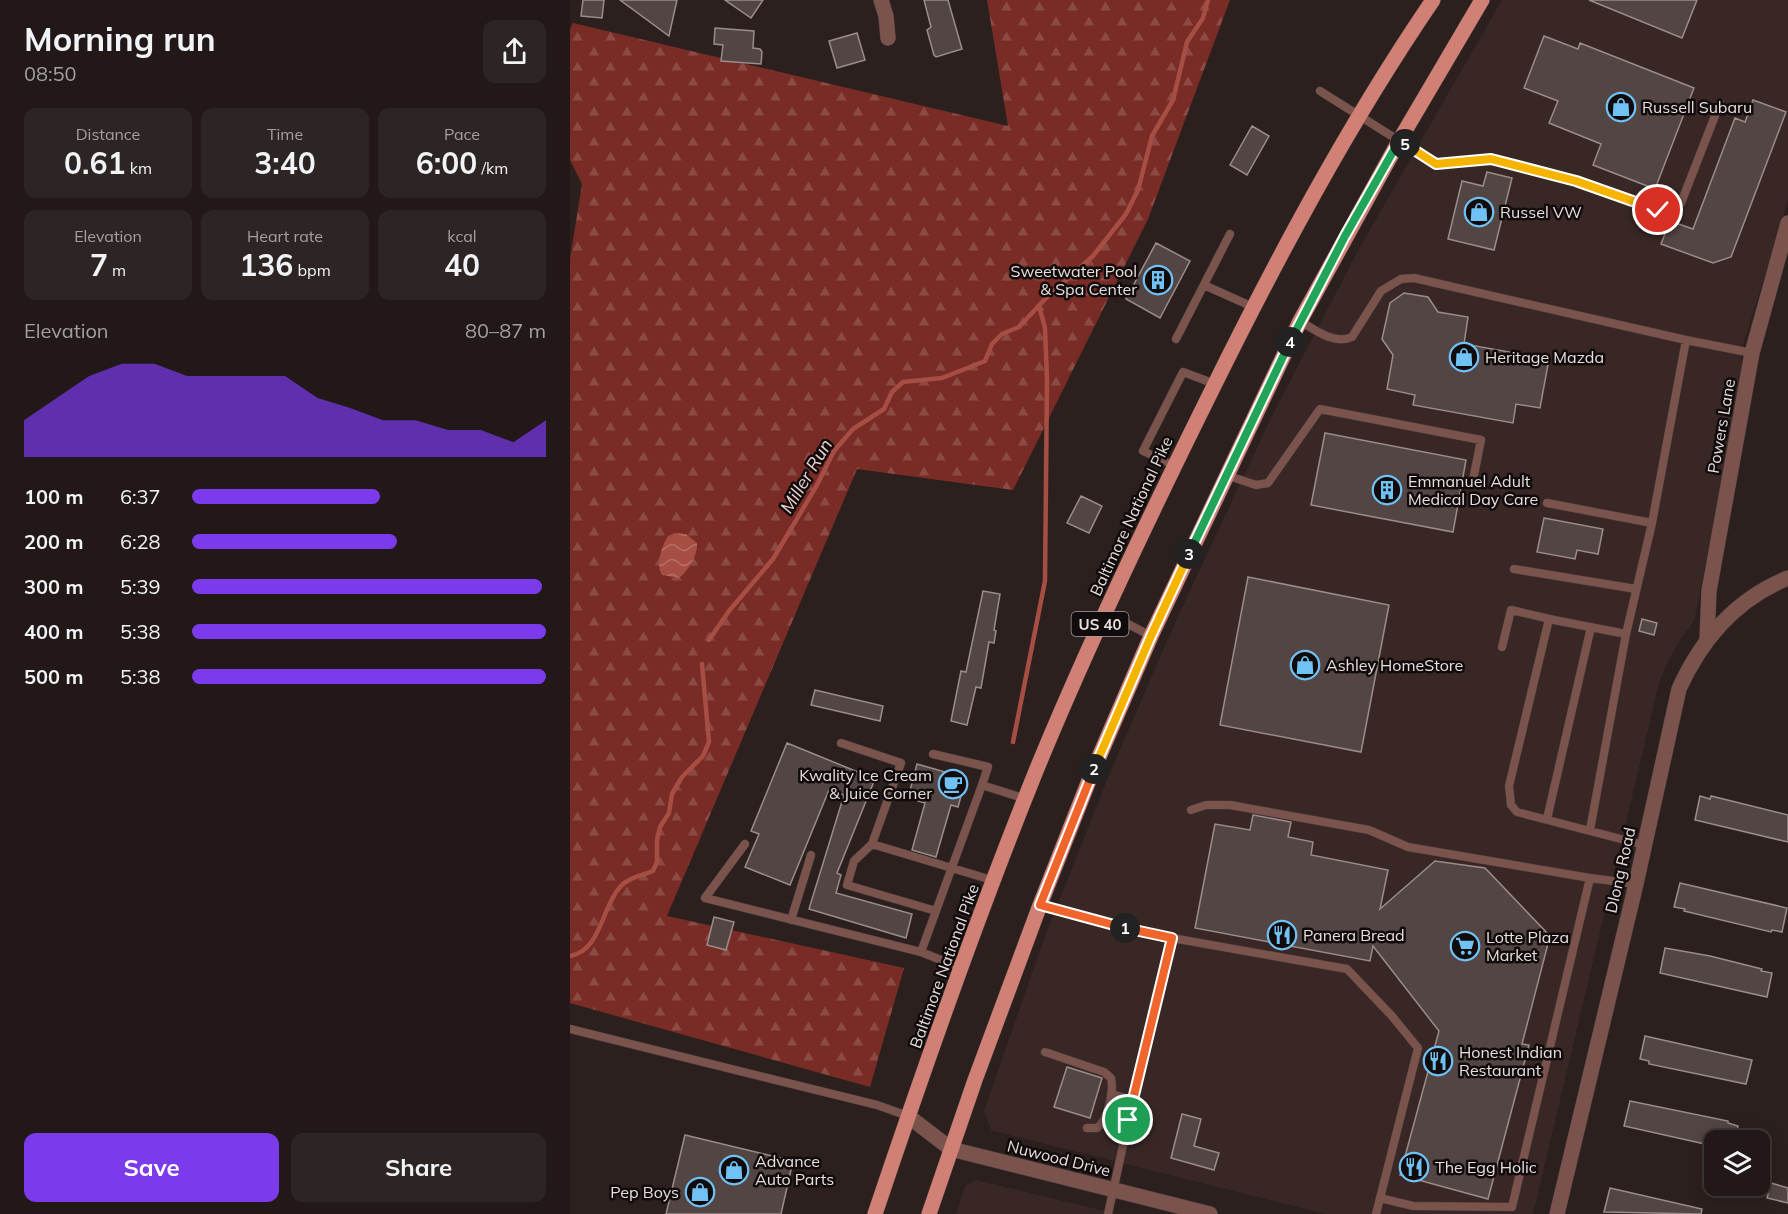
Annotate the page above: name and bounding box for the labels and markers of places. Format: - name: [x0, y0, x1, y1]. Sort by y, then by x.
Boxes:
- shop icon: Russell Subaru: [1605, 91, 1637, 123]
- place label: Russell Subaru: [1642, 97, 1752, 117]
- pin: 5: [1390, 129, 1420, 159]
- pin: [1632, 184, 1683, 235]
- shop icon: Russel VW: [1463, 196, 1495, 228]
- place label: Russel VW: [1500, 202, 1582, 222]
- place label: Sweetwater Pool & Spa Center: [1011, 261, 1137, 299]
- building icon: Sweetwater Pool & Spa Center: [1142, 264, 1174, 296]
- pin: 4: [1275, 327, 1305, 357]
- shop icon: Heritage Mazda: [1448, 341, 1480, 373]
- place label: Heritage Mazda: [1485, 347, 1604, 367]
- place label: Emmanuel Adult Medical Day Care: [1408, 471, 1538, 509]
- building icon: Emmanuel Adult Medical Day Care: [1371, 474, 1403, 506]
- pin: 3: [1174, 539, 1204, 569]
- shop icon: Ashley HomeStore: [1289, 649, 1321, 681]
- place label: Ashley HomeStore: [1326, 655, 1463, 675]
- pin: 2: [1079, 754, 1109, 784]
- place label: Kwality Ice Cream & Juice Corner: [799, 765, 932, 803]
- cafe icon: Kwality Ice Cream & Juice Corner: [937, 768, 969, 800]
- pin: 1: [1110, 913, 1140, 943]
- restaurant icon: Panera Bread: [1266, 919, 1298, 951]
- place label: Panera Bread: [1303, 925, 1405, 945]
- place label: Lotte Plaza Market: [1486, 927, 1569, 965]
- supermarket icon: Lotte Plaza Market: [1449, 930, 1481, 962]
- place label: Honest Indian Restaurant: [1459, 1042, 1562, 1080]
- restaurant icon: Honest Indian Restaurant: [1422, 1045, 1454, 1077]
- pin: [1102, 1094, 1153, 1145]
- place label: Advance Auto Parts: [755, 1151, 834, 1189]
- restaurant icon: The Egg Holic: [1398, 1151, 1430, 1183]
- shop icon: Advance Auto Parts: [718, 1154, 750, 1186]
- place label: The Egg Holic: [1435, 1157, 1537, 1177]
- shop icon: Pep Boys: [684, 1176, 716, 1208]
- place label: Pep Boys: [610, 1182, 679, 1202]

